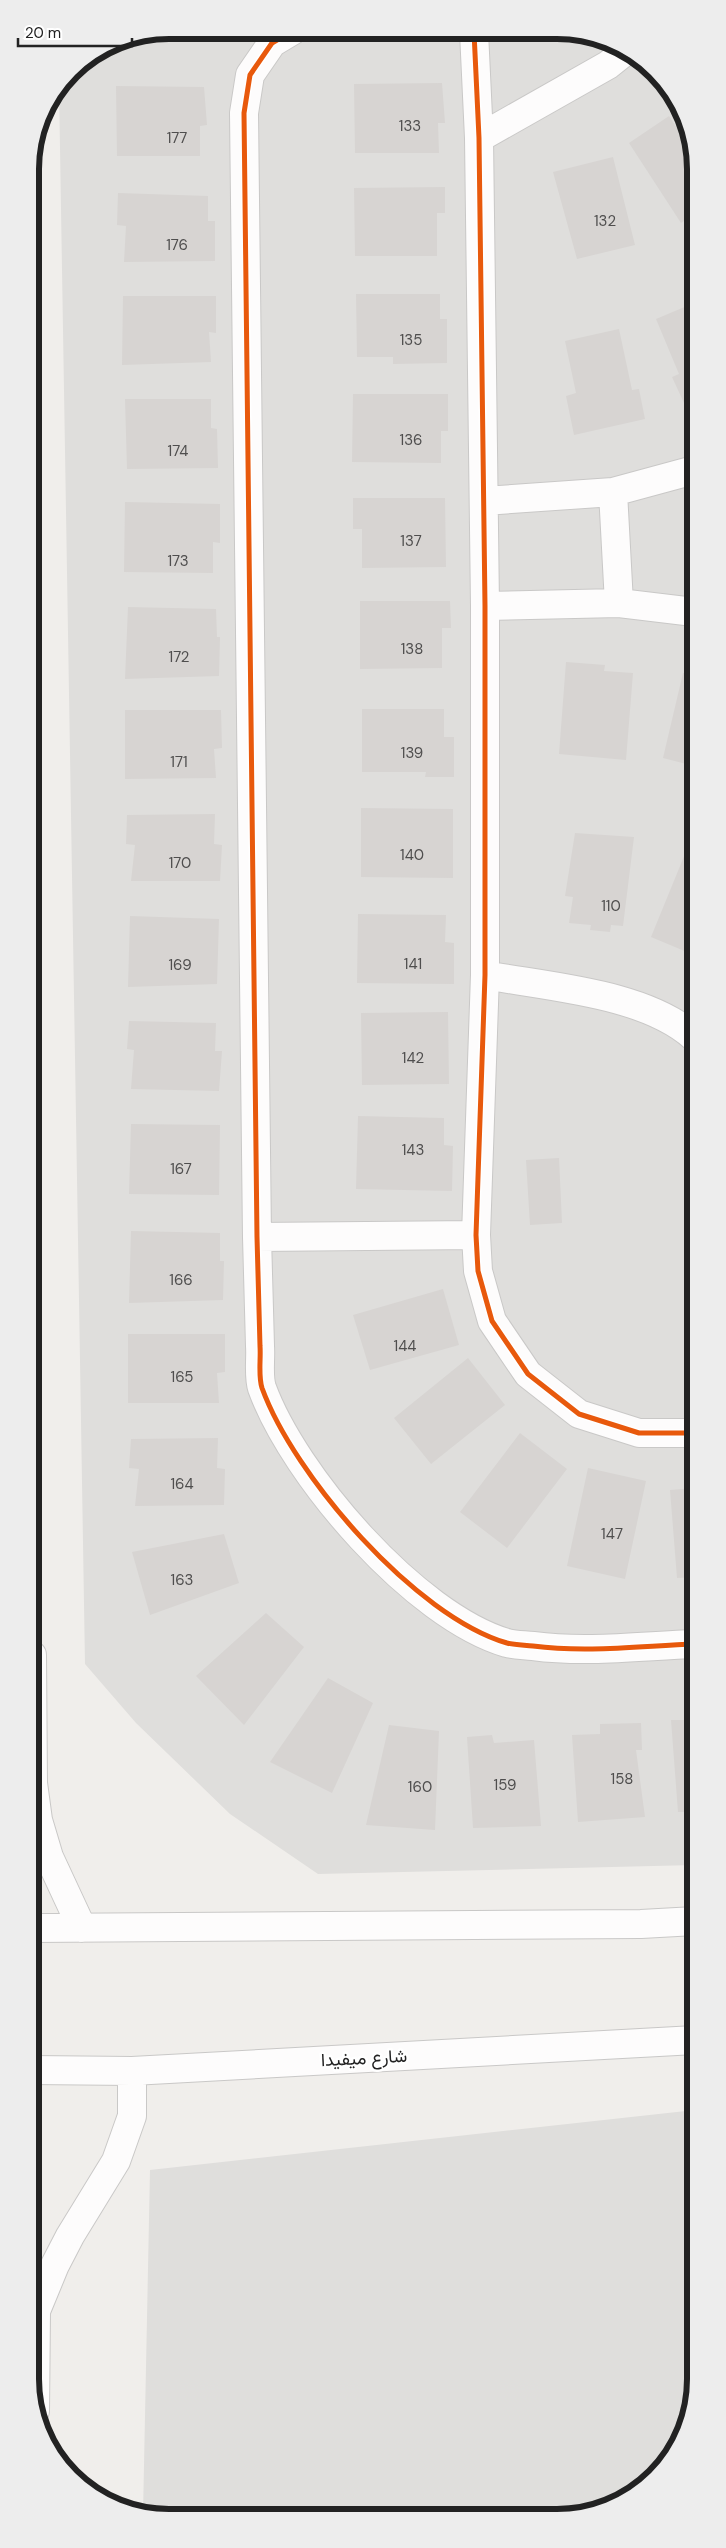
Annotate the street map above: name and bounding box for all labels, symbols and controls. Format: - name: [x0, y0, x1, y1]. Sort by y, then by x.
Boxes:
- scale bar: [18, 15, 131, 47]
- text: 20 m: [25, 23, 61, 43]
- house number: 133: [399, 116, 421, 136]
- house number: 177: [167, 128, 187, 148]
- house number: 132: [594, 211, 616, 231]
- house number: 176: [166, 235, 188, 255]
- house number: 135: [400, 330, 422, 350]
- house number: 136: [400, 430, 422, 450]
- house number: 174: [168, 441, 188, 461]
- house number: 137: [400, 531, 422, 551]
- house number: 173: [167, 551, 189, 571]
- house number: 138: [401, 639, 423, 659]
- house number: 172: [169, 647, 189, 667]
- house number: 139: [401, 743, 423, 763]
- house number: 171: [170, 752, 188, 772]
- house number: 140: [400, 845, 424, 865]
- house number: 170: [169, 853, 191, 873]
- house number: 110: [601, 896, 621, 916]
- house number: 141: [404, 954, 422, 974]
- house number: 169: [168, 955, 192, 975]
- house number: 142: [402, 1048, 424, 1068]
- house number: 143: [402, 1140, 424, 1160]
- house number: 167: [170, 1159, 192, 1179]
- house number: 166: [169, 1270, 193, 1290]
- house number: 144: [394, 1336, 416, 1356]
- house number: 165: [171, 1367, 193, 1387]
- house number: 164: [170, 1474, 194, 1494]
- house number: 147: [601, 1524, 623, 1544]
- house number: 163: [171, 1570, 193, 1590]
- house number: 158: [611, 1769, 633, 1789]
- house number: 159: [494, 1775, 516, 1795]
- house number: 160: [408, 1777, 432, 1797]
- street label: شارع ميفيدا: [320, 2044, 408, 2072]

